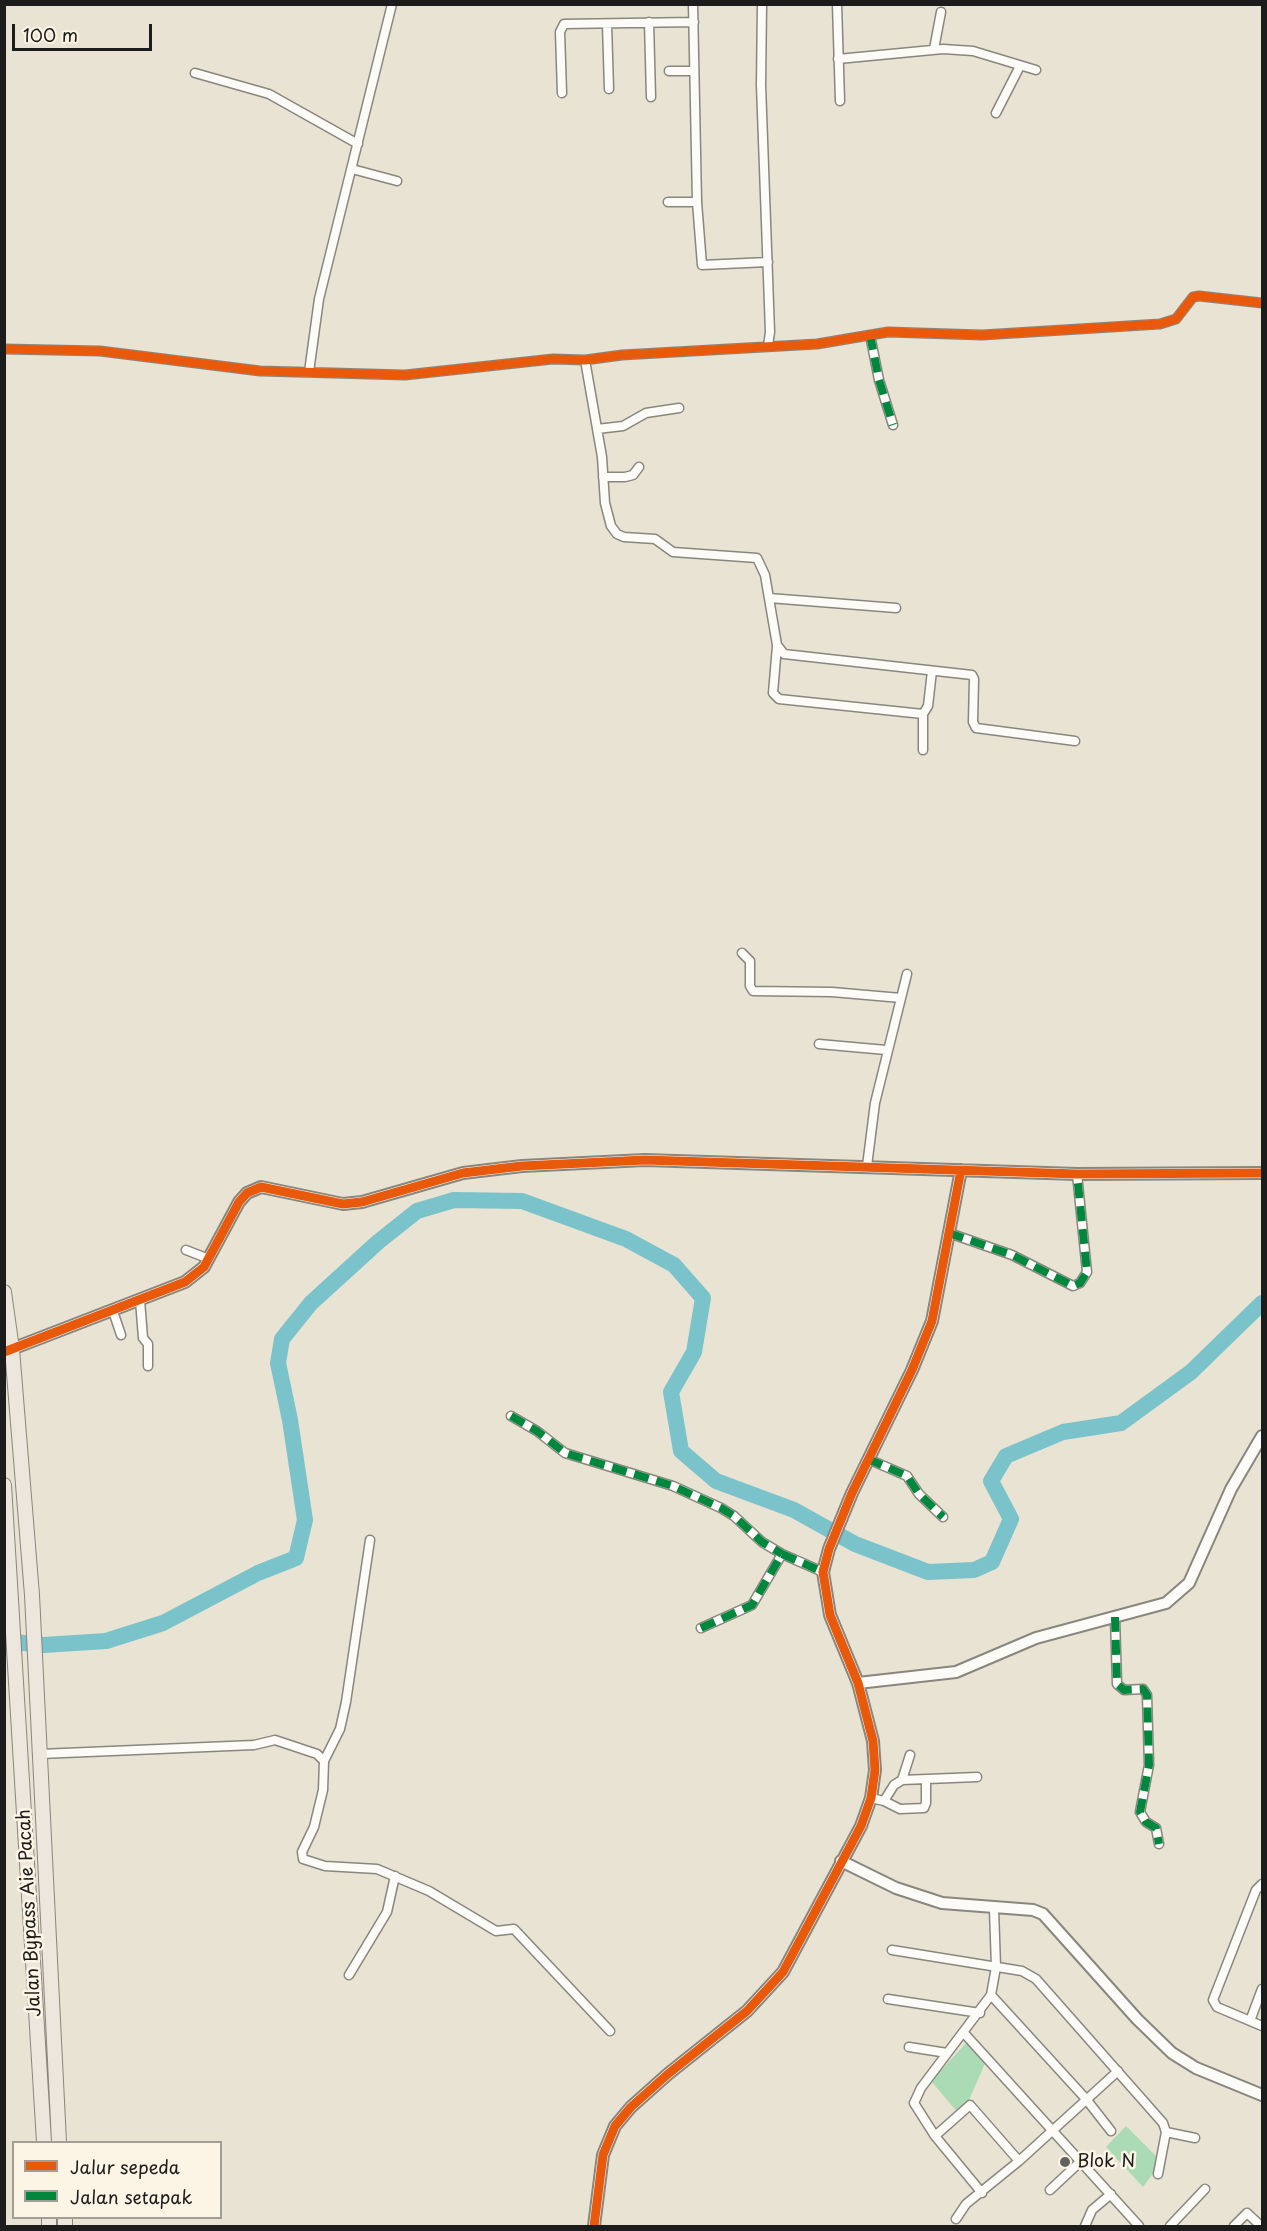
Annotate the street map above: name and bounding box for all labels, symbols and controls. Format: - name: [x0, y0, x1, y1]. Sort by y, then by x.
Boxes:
- scale bar: [15, 12, 154, 50]
- text: 100 m: [23, 21, 78, 48]
- street label: Jalan Bypass Aie Pacah: [14, 1809, 46, 2017]
- legend: [12, 2141, 222, 2219]
- place label: Blok N: [1077, 2151, 1135, 2173]
- text: Jalur sepeda: [70, 2153, 180, 2180]
- marker: Blok N: [1058, 2155, 1072, 2169]
- text: Jalan setapak: [70, 2183, 192, 2210]

